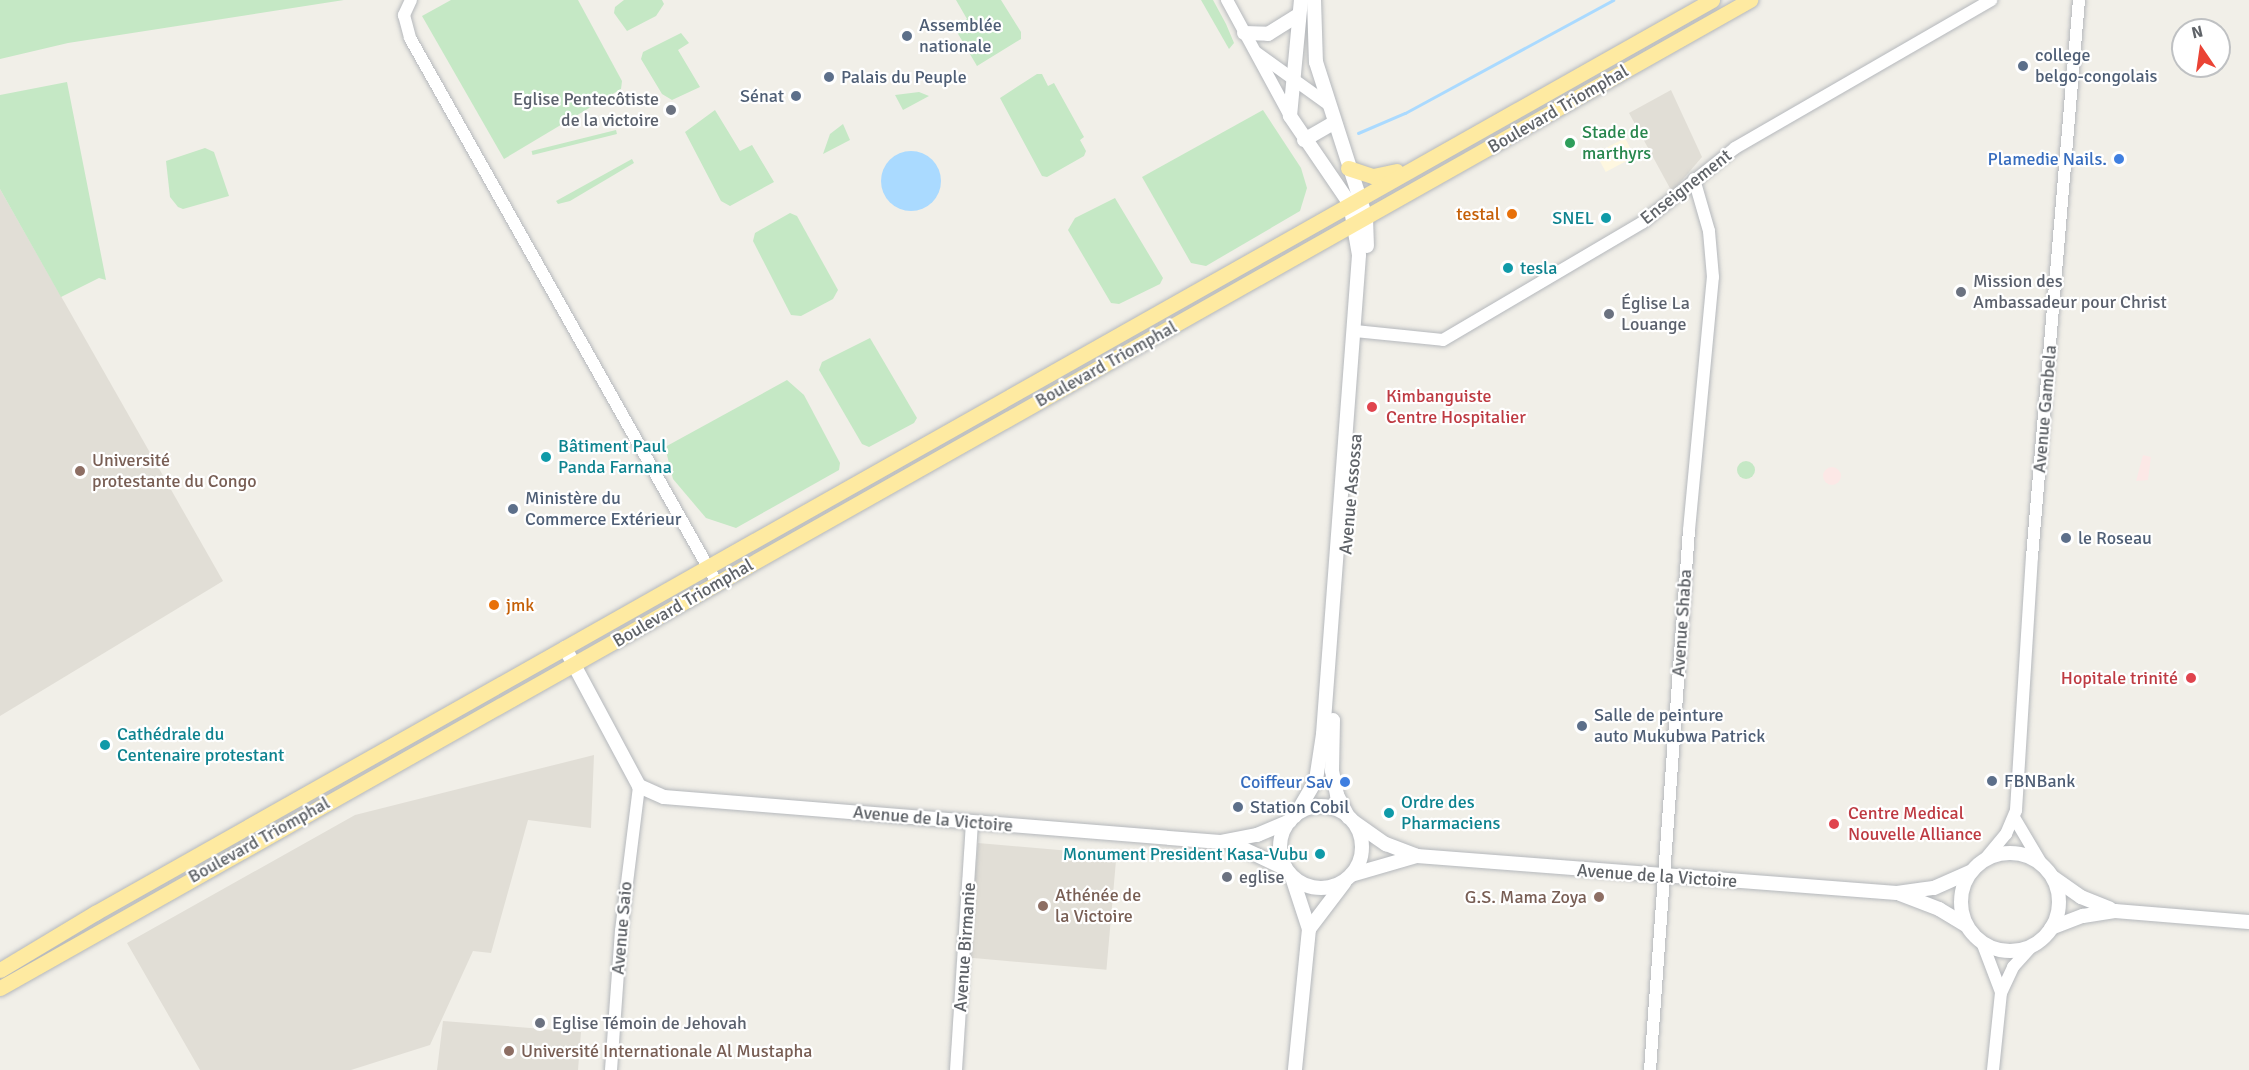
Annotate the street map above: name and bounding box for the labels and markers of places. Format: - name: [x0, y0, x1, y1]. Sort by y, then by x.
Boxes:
- place label: Assemblée nationale: [919, 15, 1002, 57]
- marker: Assemblée nationale: [900, 29, 914, 43]
- place label: college belgo-congolais: [2035, 45, 2157, 88]
- marker: college belgo-congolais: [2016, 59, 2030, 73]
- place label: Palais du Peuple: [841, 66, 967, 88]
- marker: Palais du Peuple: [822, 70, 836, 84]
- place label: Sénat: [740, 85, 784, 107]
- place label: Eglise Pentecôtiste de la victoire: [513, 89, 659, 132]
- marker: Sénat: [789, 89, 803, 103]
- marker: Eglise Pentecôtiste de la victoire: [664, 103, 678, 117]
- place label: Stade de marthyrs: [1582, 122, 1651, 164]
- marker: Stade de marthyrs: [1563, 136, 1577, 150]
- place label: Plamedie Nails.: [1988, 148, 2107, 170]
- marker: Plamedie Nails.: [2112, 152, 2126, 166]
- place label: testal: [1456, 203, 1500, 225]
- marker: testal: [1505, 207, 1519, 221]
- place label: SNEL: [1552, 207, 1594, 229]
- marker: SNEL: [1599, 211, 1613, 225]
- place label: tesla: [1520, 257, 1557, 279]
- marker: tesla: [1501, 261, 1515, 275]
- place label: Mission des Ambassadeur pour Christ: [1973, 271, 2167, 314]
- marker: Mission des Ambassadeur pour Christ: [1954, 285, 1968, 299]
- place label: Église La Louange: [1621, 293, 1690, 336]
- marker: Église La Louange: [1602, 307, 1616, 321]
- place label: Kimbanguiste Centre Hospitalier: [1386, 386, 1526, 428]
- marker: Kimbanguiste Centre Hospitalier: [1363, 398, 1381, 416]
- place label: Bâtiment Paul Panda Farnana: [558, 436, 672, 478]
- place label: Université protestante du Congo: [92, 450, 257, 492]
- marker: Bâtiment Paul Panda Farnana: [539, 450, 553, 464]
- marker: Université protestante du Congo: [73, 464, 87, 478]
- place label: Ministère du Commerce Extérieur: [525, 488, 681, 530]
- marker: Ministère du Commerce Extérieur: [506, 502, 520, 516]
- place label: le Roseau: [2078, 527, 2152, 549]
- marker: le Roseau: [2059, 531, 2073, 545]
- place label: jmk: [506, 594, 534, 616]
- marker: jmk: [487, 598, 501, 612]
- place label: Hopitale trinité: [2061, 667, 2178, 689]
- marker: Hopitale trinité: [2182, 669, 2200, 687]
- place label: Salle de peinture auto Mukubwa Patrick: [1594, 705, 1765, 748]
- marker: Salle de peinture auto Mukubwa Patrick: [1575, 719, 1589, 733]
- place label: Cathédrale du Centenaire protestant: [117, 724, 284, 766]
- marker: Cathédrale du Centenaire protestant: [98, 738, 112, 752]
- place label: FBNBank: [2004, 770, 2075, 792]
- place label: Coiffeur Sav: [1240, 771, 1333, 793]
- marker: FBNBank: [1985, 774, 1999, 788]
- marker: Coiffeur Sav: [1338, 775, 1352, 789]
- place label: Ordre des Pharmaciens: [1401, 792, 1500, 834]
- place label: Station Cobil: [1250, 796, 1349, 818]
- marker: Station Cobil: [1231, 800, 1245, 814]
- place label: Centre Medical Nouvelle Alliance: [1848, 803, 1982, 846]
- marker: Ordre des Pharmaciens: [1382, 806, 1396, 820]
- marker: Centre Medical Nouvelle Alliance: [1825, 815, 1843, 833]
- place label: Monument President Kasa-Vubu: [1063, 843, 1308, 865]
- marker: Monument President Kasa-Vubu: [1313, 847, 1327, 861]
- place label: eglise: [1239, 866, 1284, 888]
- marker: eglise: [1220, 870, 1234, 884]
- place label: Athénée de la Victoire: [1055, 885, 1141, 928]
- place label: G.S. Mama Zoya: [1465, 886, 1587, 908]
- marker: G.S. Mama Zoya: [1592, 890, 1606, 904]
- marker: Athénée de la Victoire: [1036, 899, 1050, 913]
- place label: Eglise Témoin de Jehovah: [552, 1012, 747, 1034]
- marker: Eglise Témoin de Jehovah: [533, 1016, 547, 1030]
- place label: Université Internationale Al Mustapha: [521, 1040, 812, 1062]
- marker: Université Internationale Al Mustapha: [502, 1044, 516, 1058]

